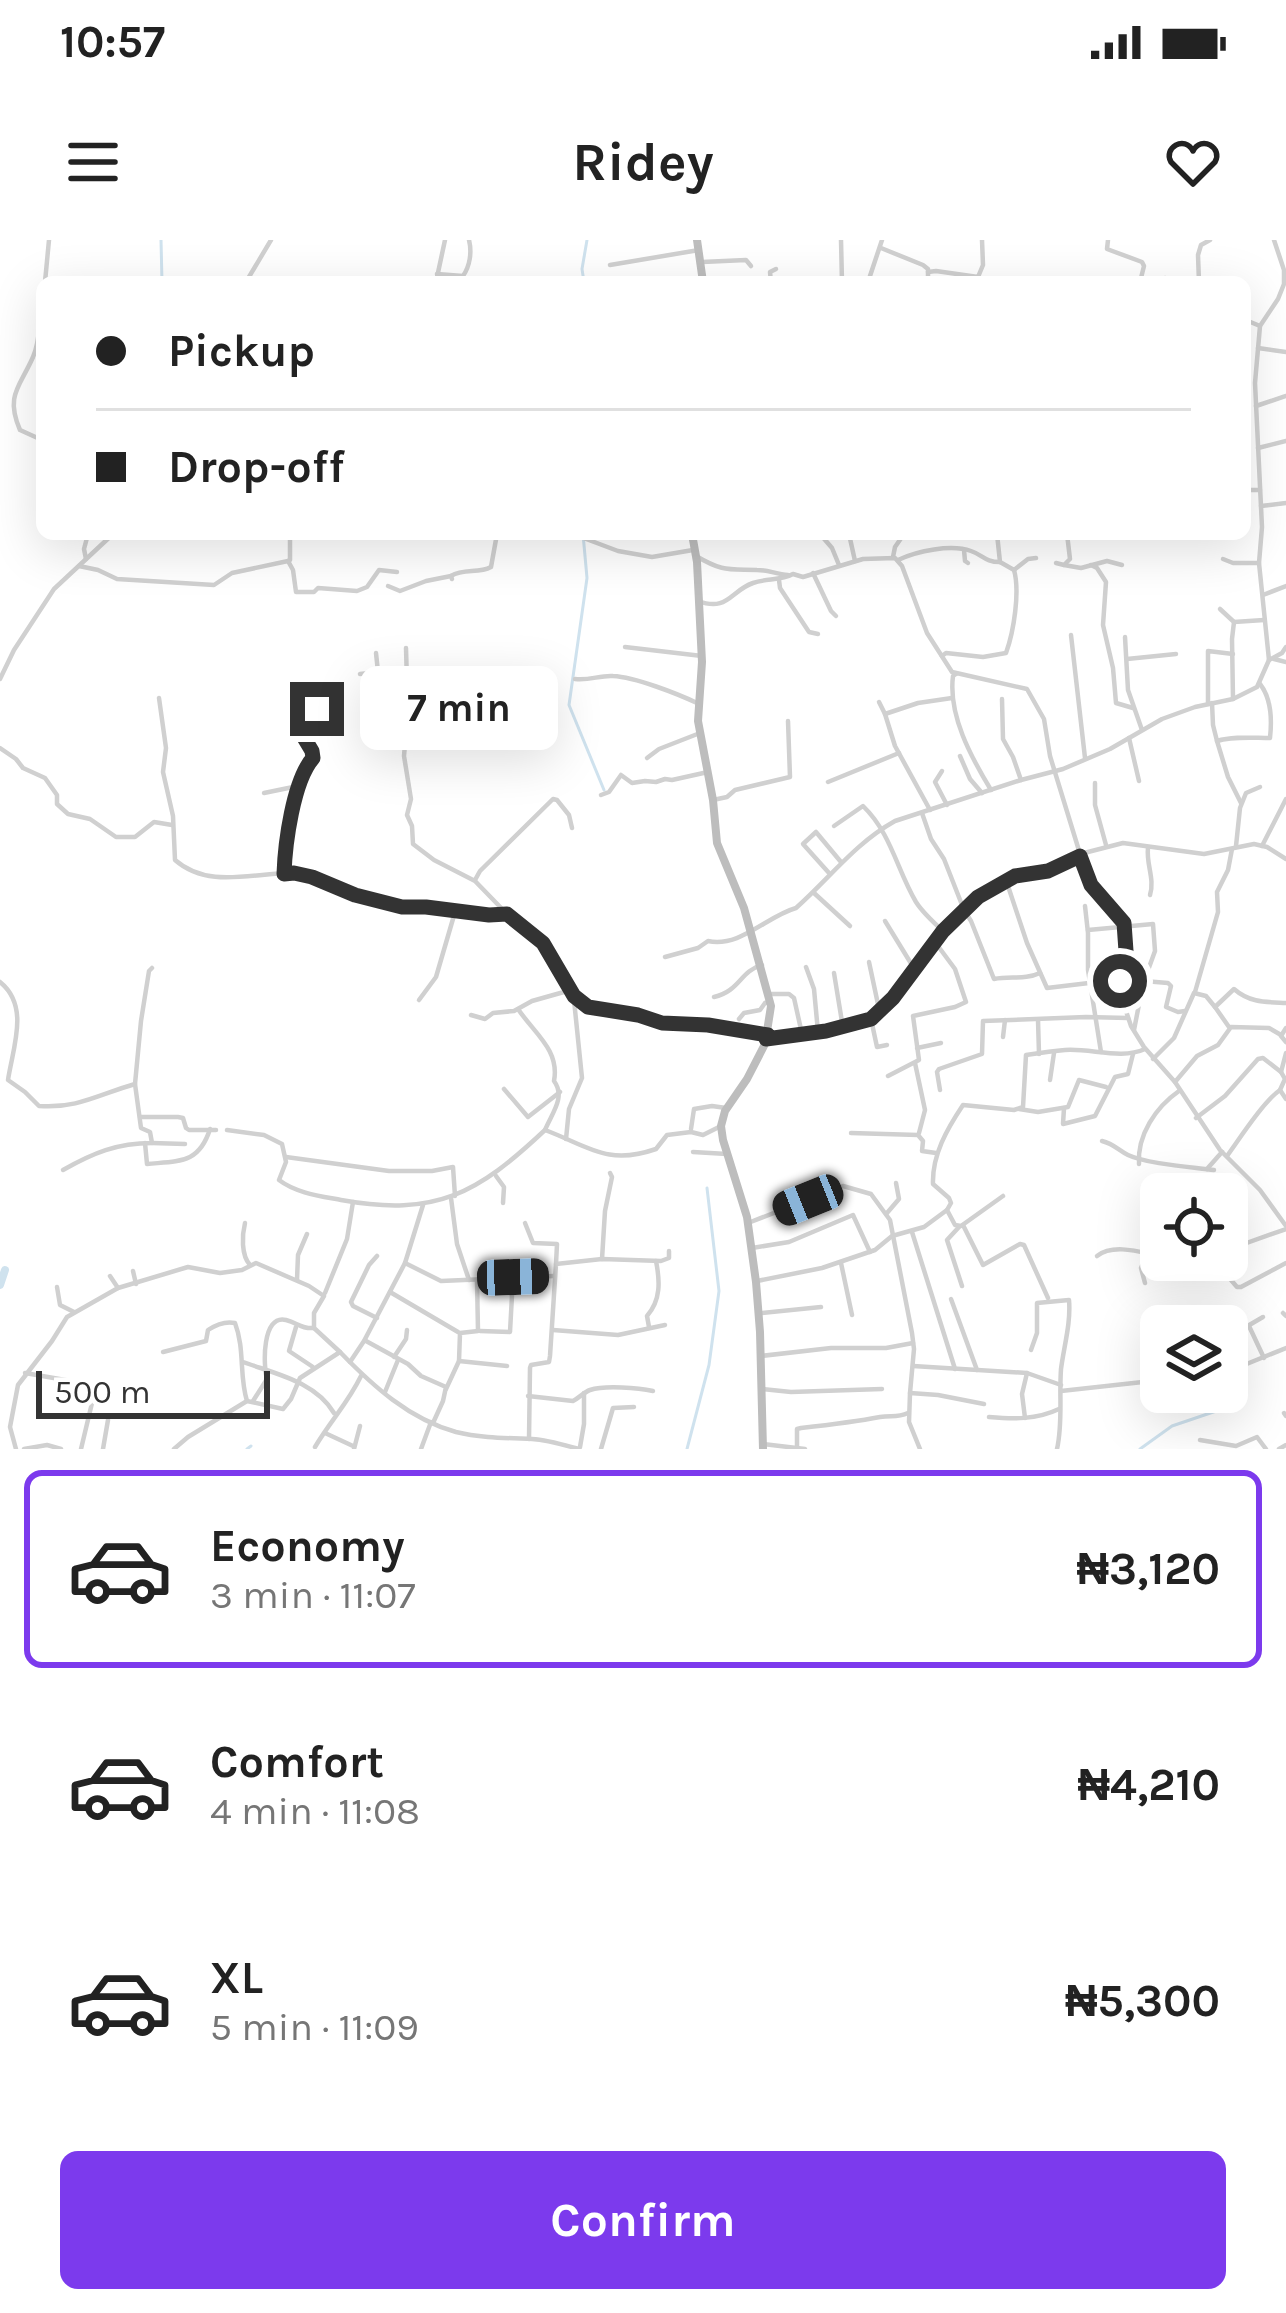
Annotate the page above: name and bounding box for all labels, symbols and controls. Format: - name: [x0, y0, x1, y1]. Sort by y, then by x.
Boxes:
- text: 10:57: [60, 16, 165, 68]
- icon: menu: [60, 129, 126, 195]
- icon: heart: [1160, 129, 1226, 195]
- text: Ridey: [572, 130, 714, 194]
- text: Pickup: [168, 325, 315, 377]
- text: Drop-off: [168, 441, 345, 493]
- callout: 7 min: [359, 667, 557, 751]
- route end: [290, 682, 344, 736]
- text: 7 min: [407, 685, 511, 731]
- route start: [1093, 954, 1147, 1008]
- car: [768, 1170, 848, 1230]
- map controls: [1140, 1173, 1248, 1413]
- button: locate: [1140, 1173, 1248, 1281]
- car: [476, 1258, 550, 1296]
- button: layers: [1140, 1305, 1248, 1413]
- scale bar: [36, 1365, 270, 1418]
- text: 500 m: [54, 1373, 151, 1411]
- icon: car: [66, 1515, 174, 1623]
- text: Economy: [210, 1520, 405, 1572]
- text: ₦3,120: [1076, 1543, 1220, 1595]
- text: 3 min · 11:07: [210, 1572, 416, 1618]
- icon: car: [66, 1731, 174, 1839]
- text: Comfort: [210, 1736, 384, 1788]
- text: ₦4,210: [1078, 1759, 1220, 1811]
- text: 4 min · 11:08: [210, 1788, 420, 1834]
- icon: car: [66, 1947, 174, 2055]
- text: XL: [210, 1952, 263, 2004]
- text: ₦5,300: [1065, 1975, 1220, 2027]
- text: 5 min · 11:09: [210, 2004, 419, 2050]
- button: Confirm: [60, 2151, 1226, 2289]

